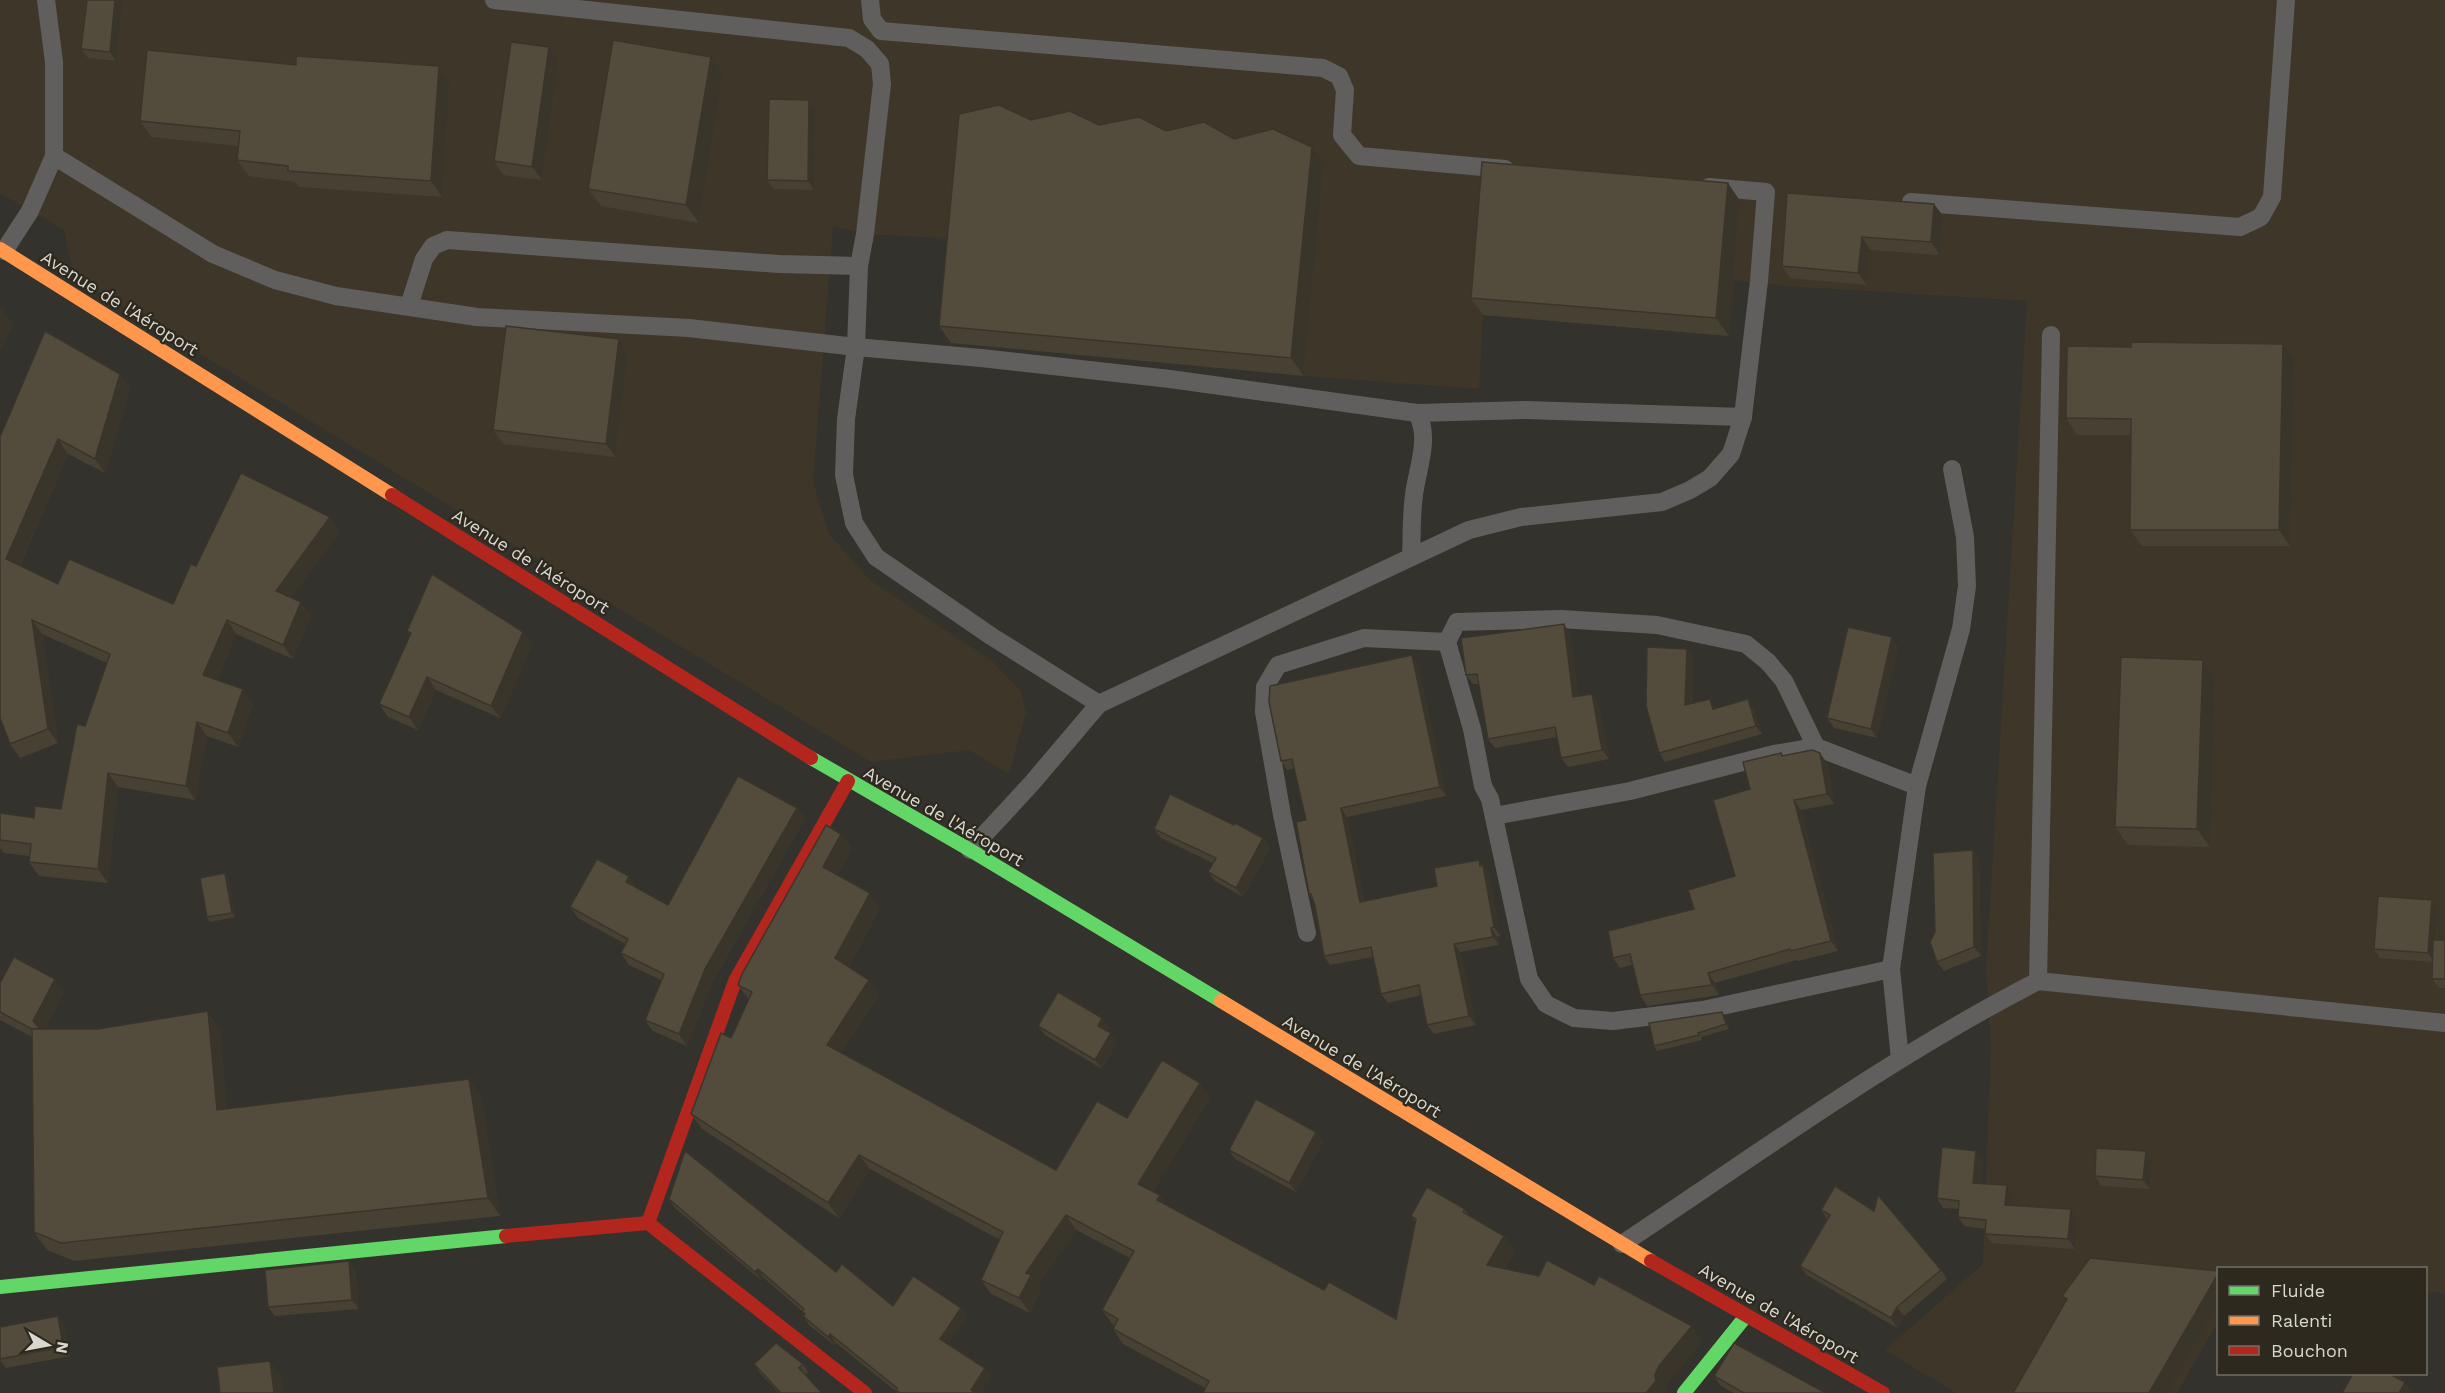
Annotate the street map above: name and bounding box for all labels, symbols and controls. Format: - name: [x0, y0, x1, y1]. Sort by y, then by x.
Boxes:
- street label: Avenue de l'Aéroport: [37, 246, 203, 360]
- street label: Avenue de l'Aéroport: [448, 504, 614, 618]
- street label: Avenue de l'Aéroport: [860, 762, 1028, 871]
- street label: Avenue de l'Aéroport: [1279, 1010, 1446, 1122]
- street label: Avenue de l'Aéroport: [1695, 1259, 1863, 1368]
- legend: [2217, 1267, 2427, 1375]
- text: Fluide: [2271, 1280, 2325, 1301]
- text: Ralenti: [2271, 1310, 2332, 1331]
- north arrow: [18, 1315, 78, 1375]
- text: N: [52, 1340, 73, 1355]
- text: Bouchon: [2271, 1340, 2348, 1361]

